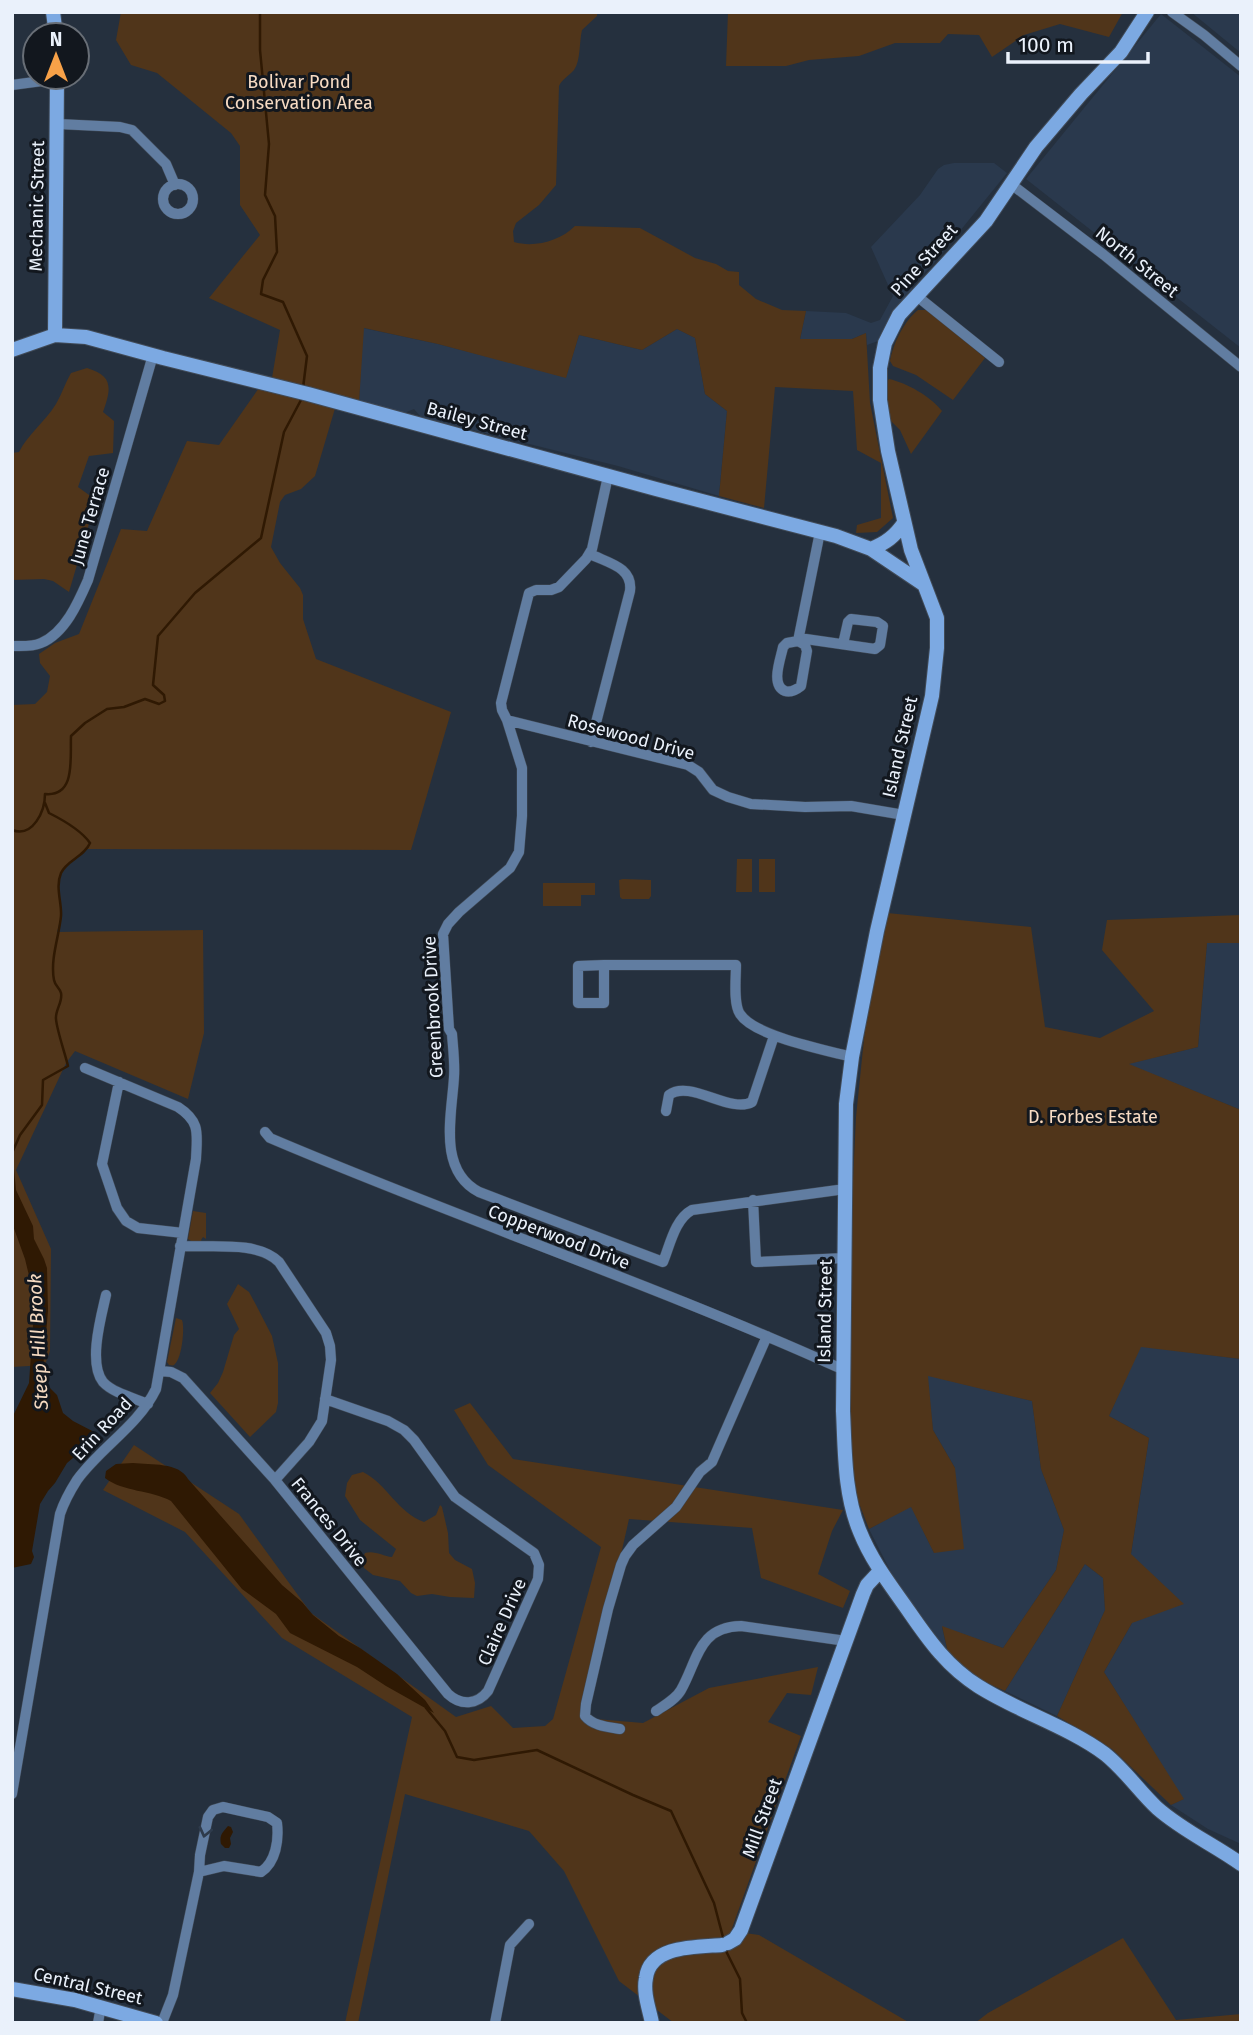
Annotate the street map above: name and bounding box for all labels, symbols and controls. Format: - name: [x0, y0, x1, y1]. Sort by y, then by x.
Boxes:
- north arrow: [21, 21, 91, 91]
- scale bar: [1008, 21, 1148, 65]
- text: N: [50, 28, 62, 51]
- text: 100 m: [1018, 32, 1074, 58]
- park label: Bolivar Pond Conservation Area: [225, 71, 373, 114]
- street label: Mechanic Street: [25, 140, 49, 271]
- street label: Pine Street: [886, 219, 962, 301]
- street label: North Street: [1091, 222, 1183, 302]
- street label: Bailey Street: [424, 397, 530, 445]
- street label: June Terrace: [66, 465, 114, 567]
- street label: Island Street: [878, 694, 922, 800]
- street label: Rosewood Drive: [565, 709, 697, 765]
- street label: Greenbrook Drive: [418, 935, 448, 1079]
- park label: D. Forbes Estate: [1028, 1106, 1158, 1128]
- street label: Copperwood Drive: [485, 1200, 633, 1274]
- street label: Island Street: [813, 1259, 837, 1363]
- water label: Steep Hill Brook: [23, 1273, 53, 1412]
- street label: Erin Road: [67, 1393, 137, 1465]
- street label: Frances Drive: [286, 1473, 372, 1571]
- street label: Claire Drive: [473, 1575, 531, 1669]
- street label: Mill Street: [737, 1775, 787, 1861]
- one-way arrow: [198, 1826, 213, 1838]
- street label: Central Street: [31, 1963, 145, 2009]

